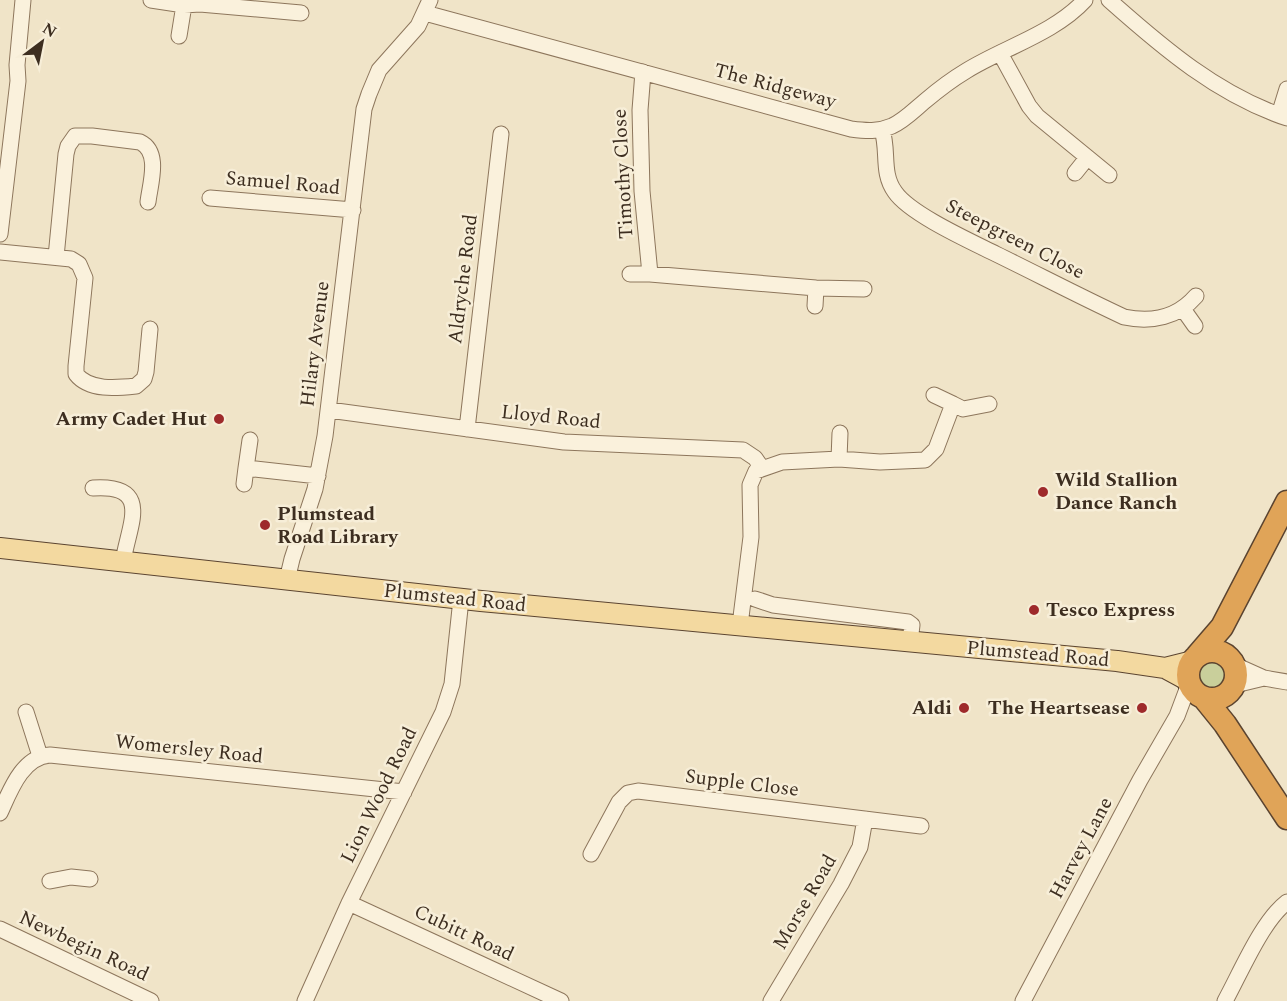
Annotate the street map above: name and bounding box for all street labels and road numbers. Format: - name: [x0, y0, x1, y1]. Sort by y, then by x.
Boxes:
- street label: The Ridgeway: [711, 55, 841, 117]
- street label: Timothy Close: [605, 108, 641, 240]
- street label: Samuel Road: [224, 163, 342, 203]
- street label: Steepgreen Close: [940, 191, 1090, 287]
- street label: Aldryche Road: [440, 212, 486, 346]
- street label: Hilary Avenue: [292, 279, 338, 409]
- street label: Lloyd Road: [500, 397, 602, 437]
- street label: Plumstead Road: [382, 576, 528, 620]
- street label: Plumstead Road: [965, 633, 1111, 675]
- street label: Lion Wood Road: [333, 722, 425, 868]
- street label: Womersley Road: [113, 726, 265, 772]
- street label: Supple Close: [683, 761, 801, 805]
- street label: Harvey Lane: [1042, 792, 1120, 904]
- street label: Morse Road: [765, 848, 845, 956]
- street label: Cubitt Road: [409, 897, 519, 969]
- street label: Newbegin Road: [14, 903, 154, 989]

